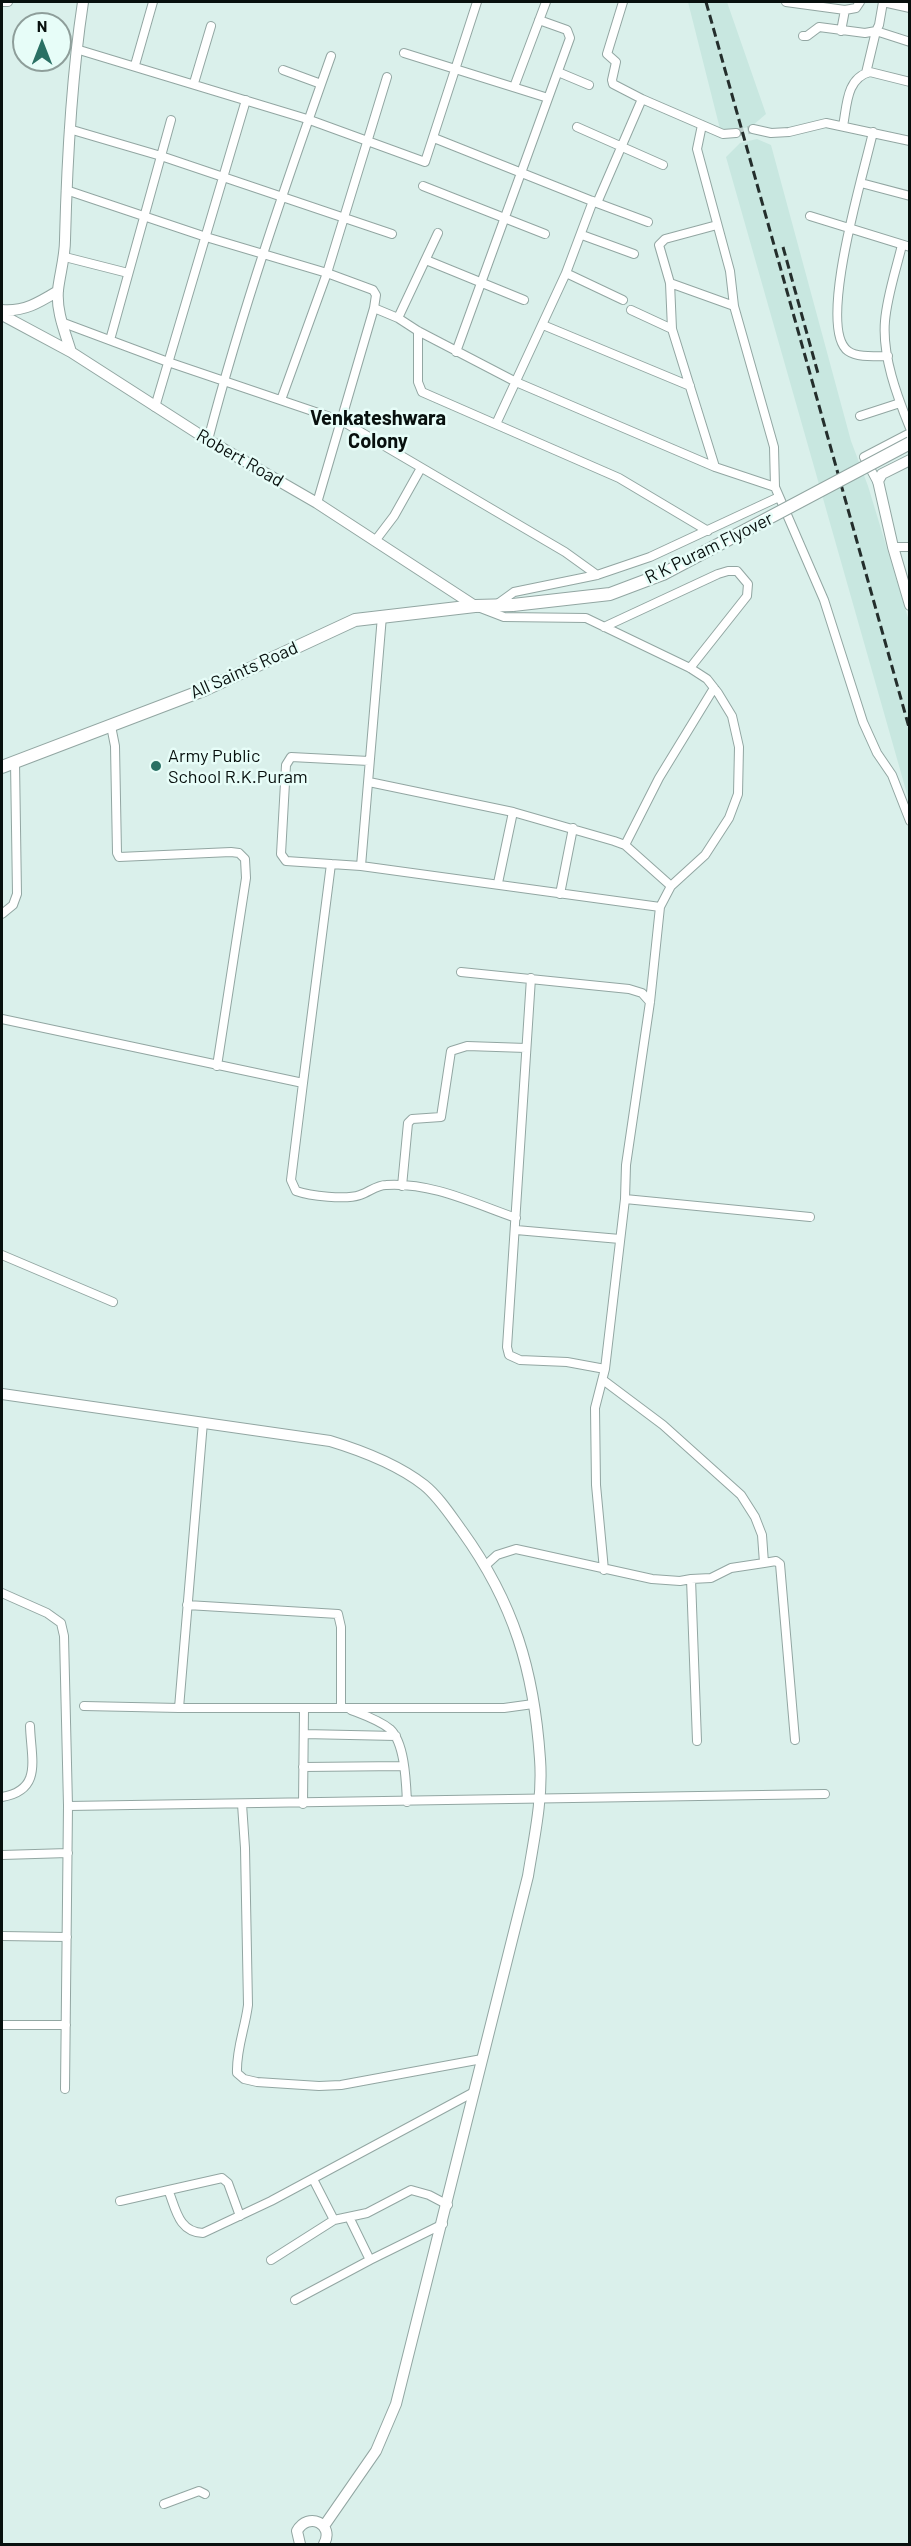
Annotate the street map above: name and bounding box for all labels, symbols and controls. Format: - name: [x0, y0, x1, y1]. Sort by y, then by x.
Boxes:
- north arrow: [12, 12, 72, 72]
- text: N: [37, 16, 47, 35]
- district label: Venkateshwara Colony: [310, 406, 446, 453]
- street label: Robert Road: [193, 424, 287, 492]
- street label: R K Puram Flyover: [641, 508, 777, 588]
- street label: All Saints Road: [187, 637, 301, 703]
- place label: Army Public School R.K.Puram: [168, 745, 308, 788]
- marker: Army Public School R.K.Puram: [149, 759, 163, 773]

